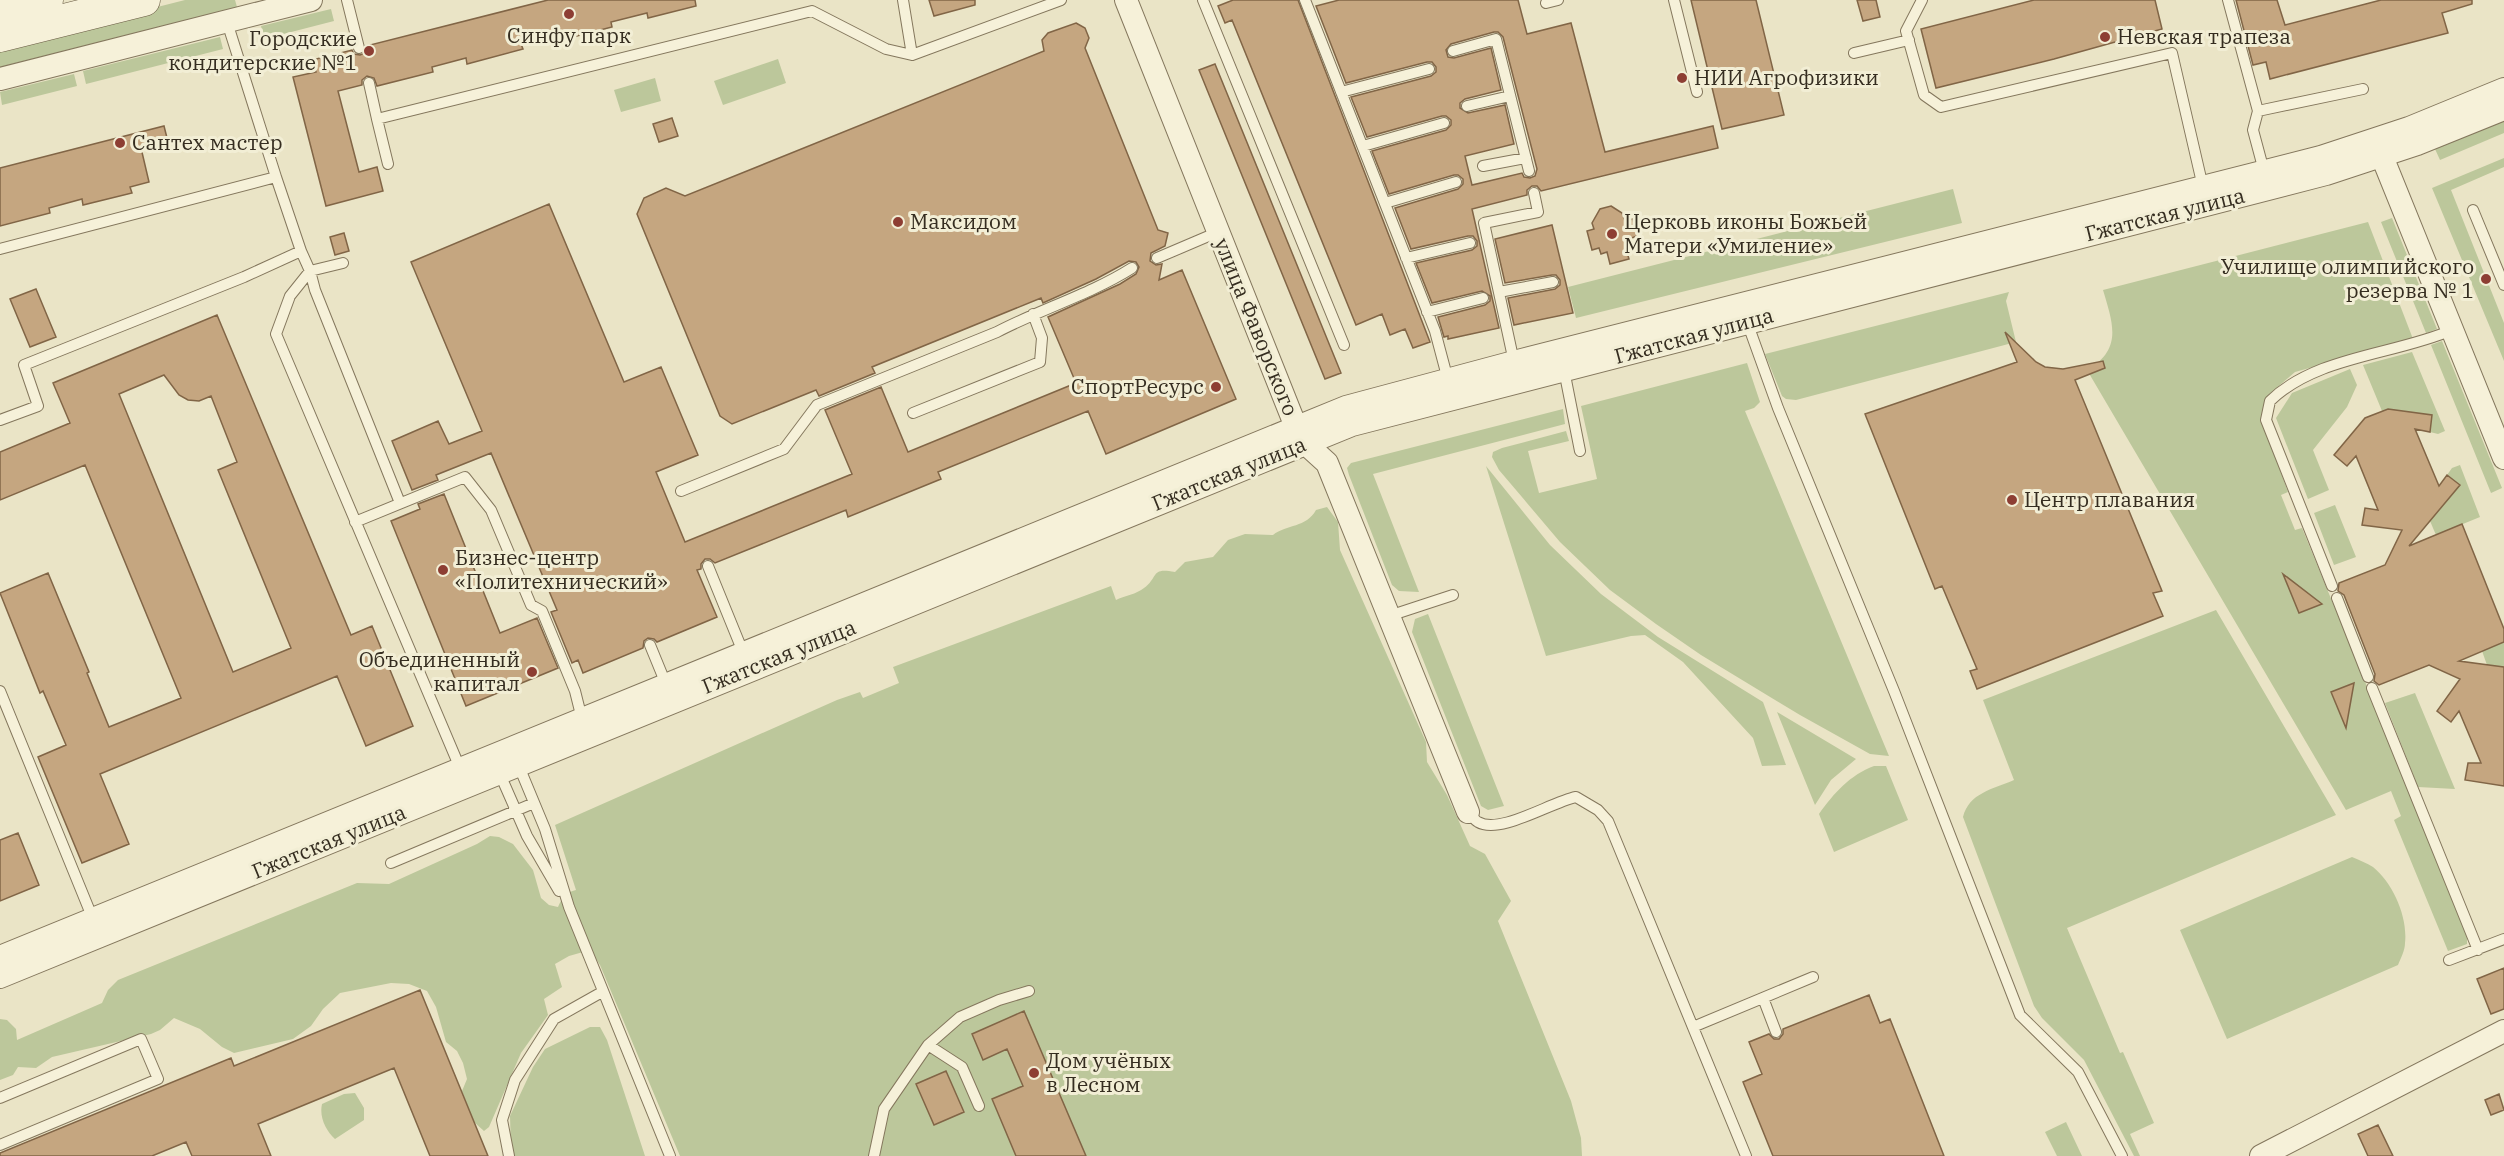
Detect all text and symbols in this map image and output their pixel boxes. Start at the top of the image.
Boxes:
marker: Синфу парк [562,7,576,21]
place label: Синфу парк [507,21,631,49]
place label: Невская трапеза [2117,22,2291,50]
place label: Городские кондитерские №1 [168,24,357,76]
marker: Невская трапеза [2098,30,2112,44]
marker: Городские кондитерские №1 [362,44,376,58]
place label: НИИ Агрофизики [1694,63,1879,91]
marker: НИИ Агрофизики [1675,71,1689,85]
place label: Сантех мастер [132,128,283,156]
marker: Сантех мастер [113,136,127,150]
street label: Гжатская улица [2082,181,2248,247]
place label: Максидом [910,207,1017,235]
place label: Церковь иконы Божьей Матери «Умиление» [1624,207,1867,259]
marker: Максидом [891,215,905,229]
marker: Церковь иконы Божьей Матери «Умиление» [1605,227,1619,241]
street label: улица Фаворского [1208,234,1305,420]
place label: Училище олимпийского резерва № 1 [2221,252,2474,304]
marker: Училище олимпийского резерва № 1 [2479,272,2493,286]
street label: Гжатская улица [1611,300,1776,370]
place label: СпортРесурс [1071,372,1204,400]
marker: СпортРесурс [1209,380,1223,394]
street label: Гжатская улица [1147,429,1310,517]
place label: Центр плавания [2024,485,2195,513]
marker: Центр плавания [2005,493,2019,507]
place label: Бизнес-центр «Политехнический» [455,543,668,595]
marker: Бизнес-центр «Политехнический» [436,563,450,577]
street label: Гжатская улица [697,612,860,700]
place label: Объединенный капитал [359,645,520,697]
marker: Объединенный капитал [525,665,539,679]
street label: Гжатская улица [247,797,410,885]
place label: Дом учёных в Лесном [1046,1046,1171,1098]
marker: Дом учёных в Лесном [1027,1066,1041,1080]

